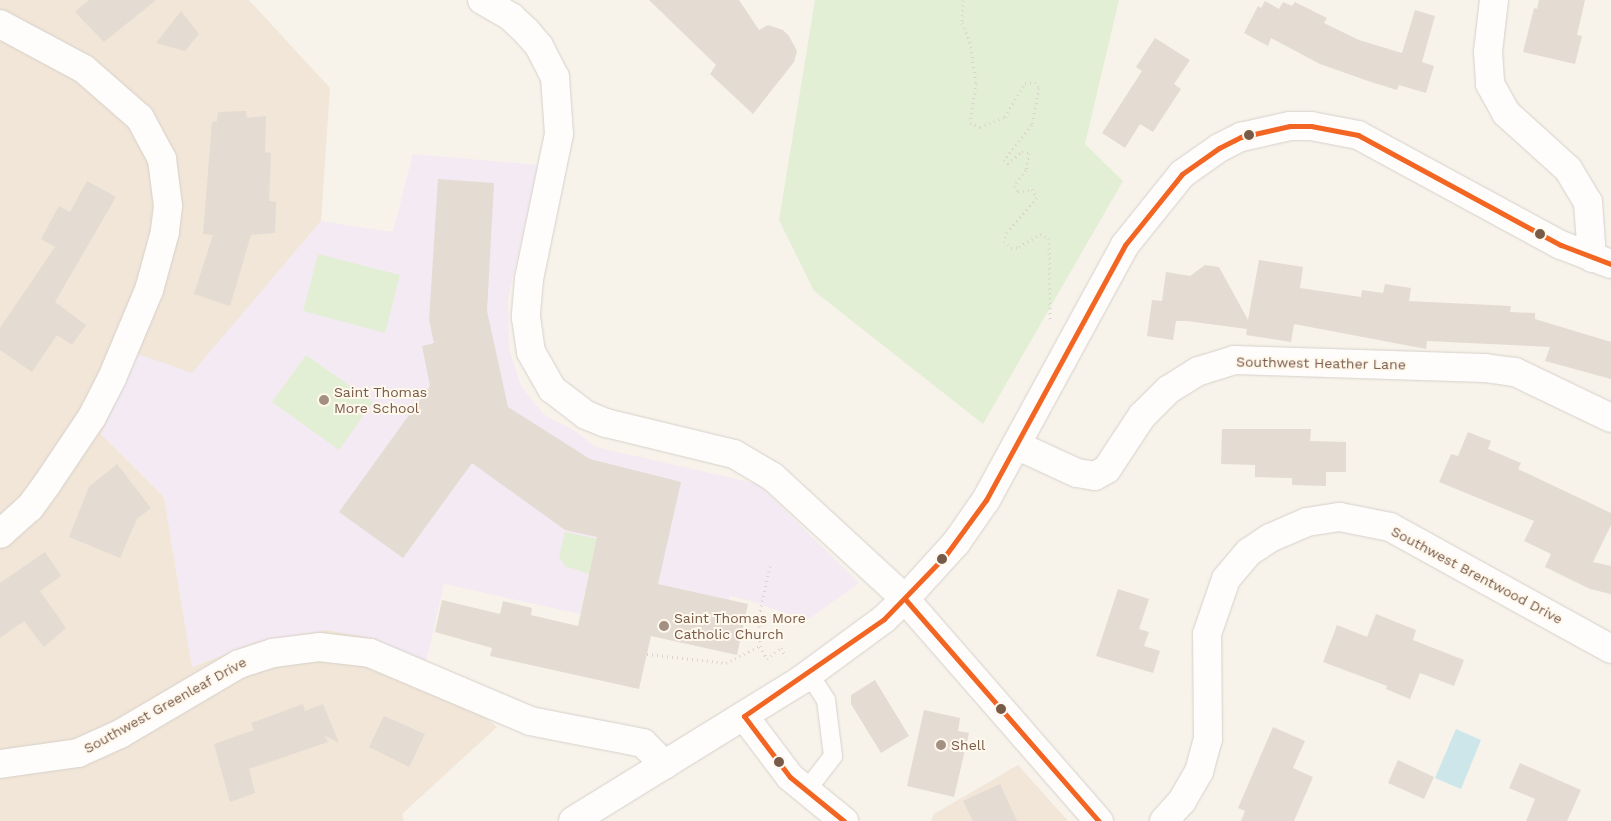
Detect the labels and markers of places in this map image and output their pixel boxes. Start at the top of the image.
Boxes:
unlabelled marker [1244,130,1254,140]
unlabelled marker [1535,229,1545,239]
place label: Saint Thomas More School [334,384,428,417]
marker: Saint Thomas More School [318,394,330,406]
unlabelled marker [937,554,947,564]
place label: Saint Thomas More Catholic Church [674,610,806,642]
marker: Saint Thomas More Catholic Church [658,620,670,632]
unlabelled marker [996,704,1006,714]
place label: Shell [951,737,985,753]
marker: Shell [935,739,947,751]
unlabelled marker [774,757,784,767]

